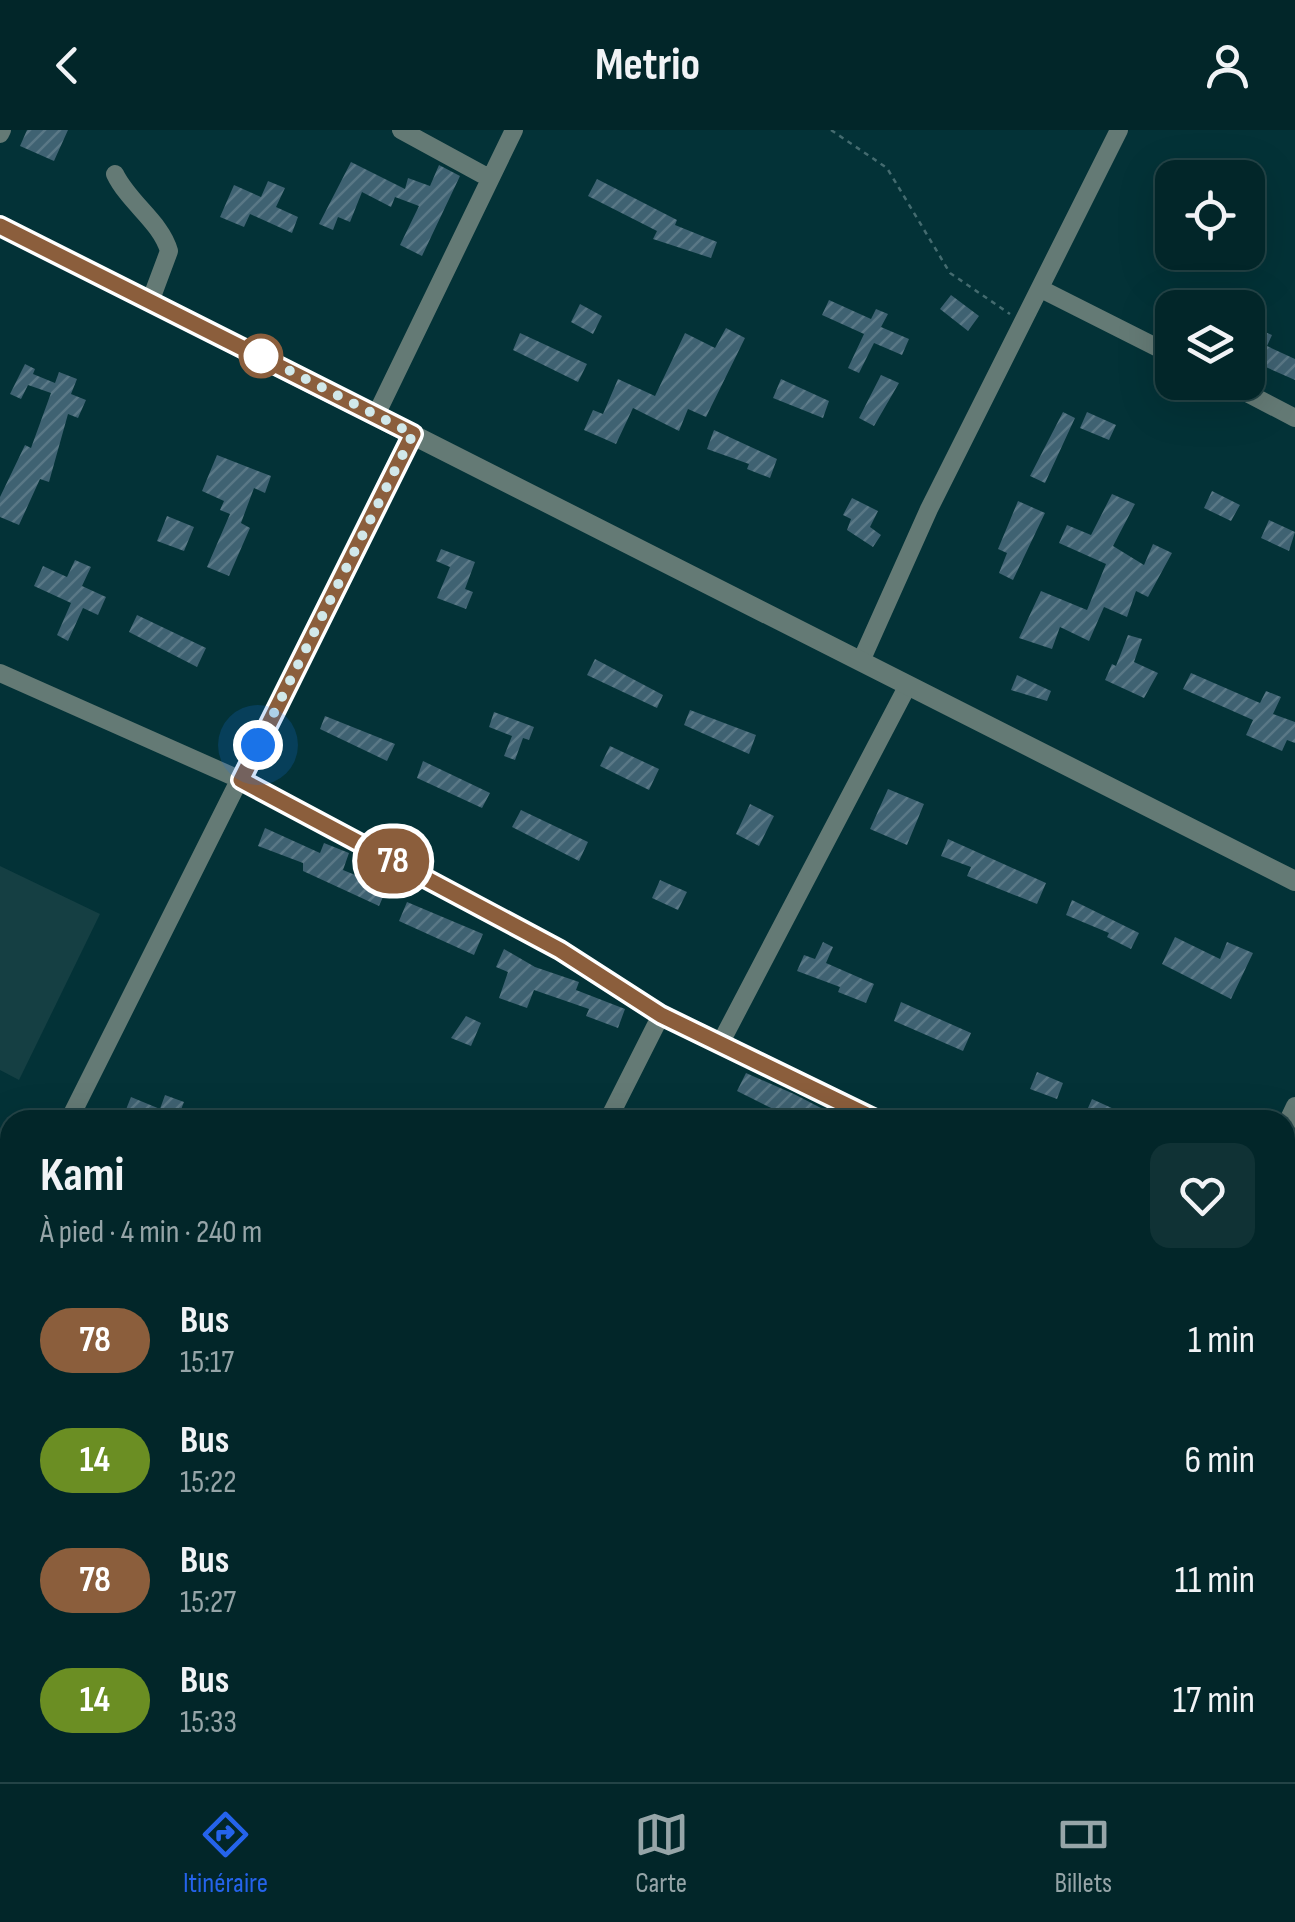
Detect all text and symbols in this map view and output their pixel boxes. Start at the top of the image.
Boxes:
icon: back [40,38,95,93]
text: Metrio [595,38,700,93]
icon: person [1200,38,1255,93]
map controls [1155,160,1265,400]
button: locate [1155,160,1265,270]
button: layers [1155,290,1265,400]
unlabelled marker [240,335,282,377]
your location [233,720,283,770]
line badge: 78 [348,828,438,894]
text: 78 [377,840,409,883]
button: heart [1150,1143,1255,1248]
text: Kami [40,1147,124,1204]
text: À pied · 4 min · 240 m [40,1213,262,1252]
text: Bus [180,1298,229,1343]
text: 1 min [1188,1318,1255,1363]
text: 78 [79,1319,111,1362]
text: 15:17 [180,1343,234,1382]
text: Bus [180,1418,229,1463]
text: 6 min [1185,1438,1255,1483]
text: 14 [80,1439,110,1482]
text: 15:22 [180,1463,236,1502]
text: Bus [180,1538,229,1583]
text: 11 min [1175,1558,1255,1603]
text: 78 [79,1559,111,1602]
text: 15:27 [180,1583,236,1622]
text: Bus [180,1658,229,1703]
text: 17 min [1173,1678,1255,1723]
text: 14 [80,1679,110,1722]
text: 15:33 [180,1703,237,1742]
tab: Itinéraire [183,1807,268,1900]
tab: Carte [634,1807,689,1900]
tab: Billets [1054,1807,1112,1900]

